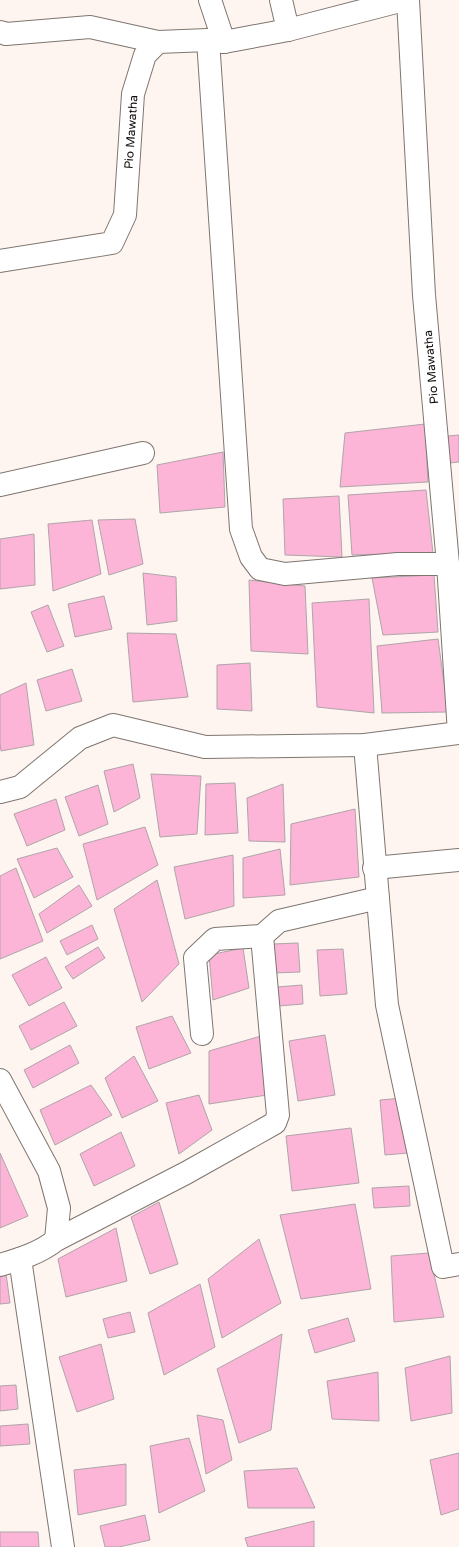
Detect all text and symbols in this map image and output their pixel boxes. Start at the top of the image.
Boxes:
street label: Pio Mawatha [121,94,141,170]
street label: Pio Mawatha [421,329,441,405]

